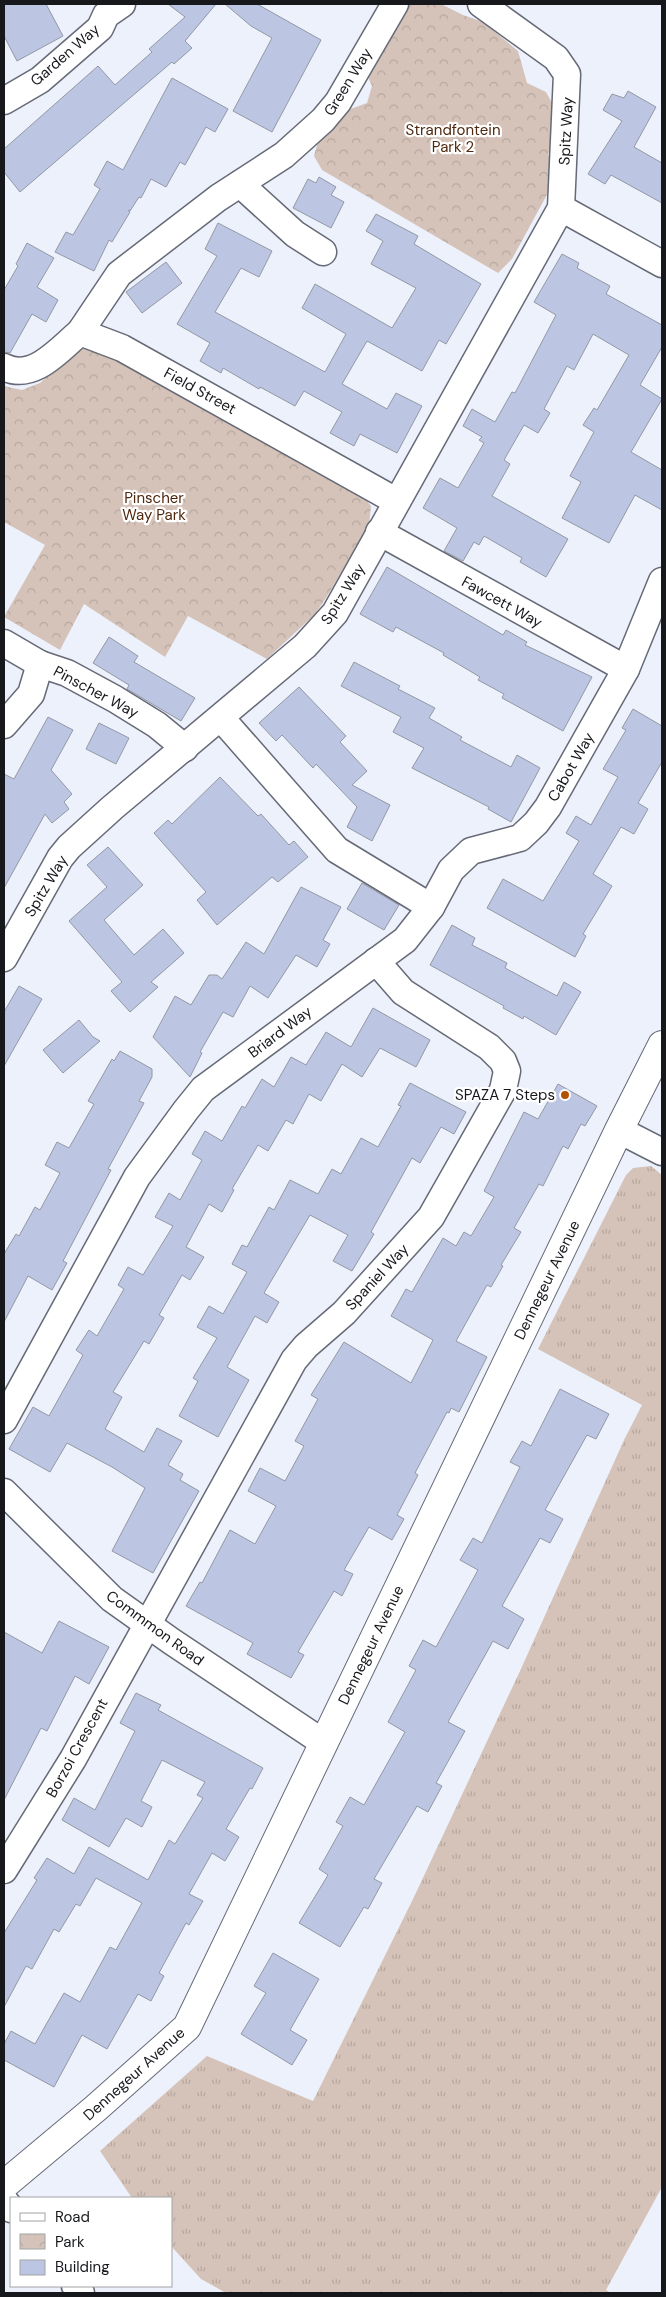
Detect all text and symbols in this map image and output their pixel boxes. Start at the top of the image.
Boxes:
street label: Garden Way [26,19,104,91]
street label: Green Way [319,44,377,120]
street label: Spitz Way [554,96,578,166]
park label: Strandfontein Park 2 [405,120,501,157]
street label: Field Street [160,363,240,419]
park label: Pinscher Way Park [122,488,186,525]
street label: Spitz Way [316,559,370,628]
street label: Fawcett Way [458,572,546,633]
street label: Pinscher Way [50,661,143,723]
street label: Cabot Way [543,728,599,805]
street label: Spitz Way [20,851,73,921]
street label: Briard Way [244,1001,317,1063]
place label: SPAZA 7 Steps [455,1085,555,1105]
marker: SPAZA 7 Steps [559,1089,571,1101]
street label: Dennegeur Avenue [509,1217,585,1343]
street label: Spaniel Way [341,1239,414,1315]
street label: Dennegeur Avenue [333,1582,409,1708]
street label: Commmon Road [102,1586,208,1670]
street label: Borzoi Crescent [41,1695,113,1801]
street label: Dennegeur Avenue [79,2023,189,2125]
legend [10,2197,172,2287]
text: Road [55,2207,90,2227]
text: Park [55,2232,85,2252]
text: Building [55,2257,110,2277]

